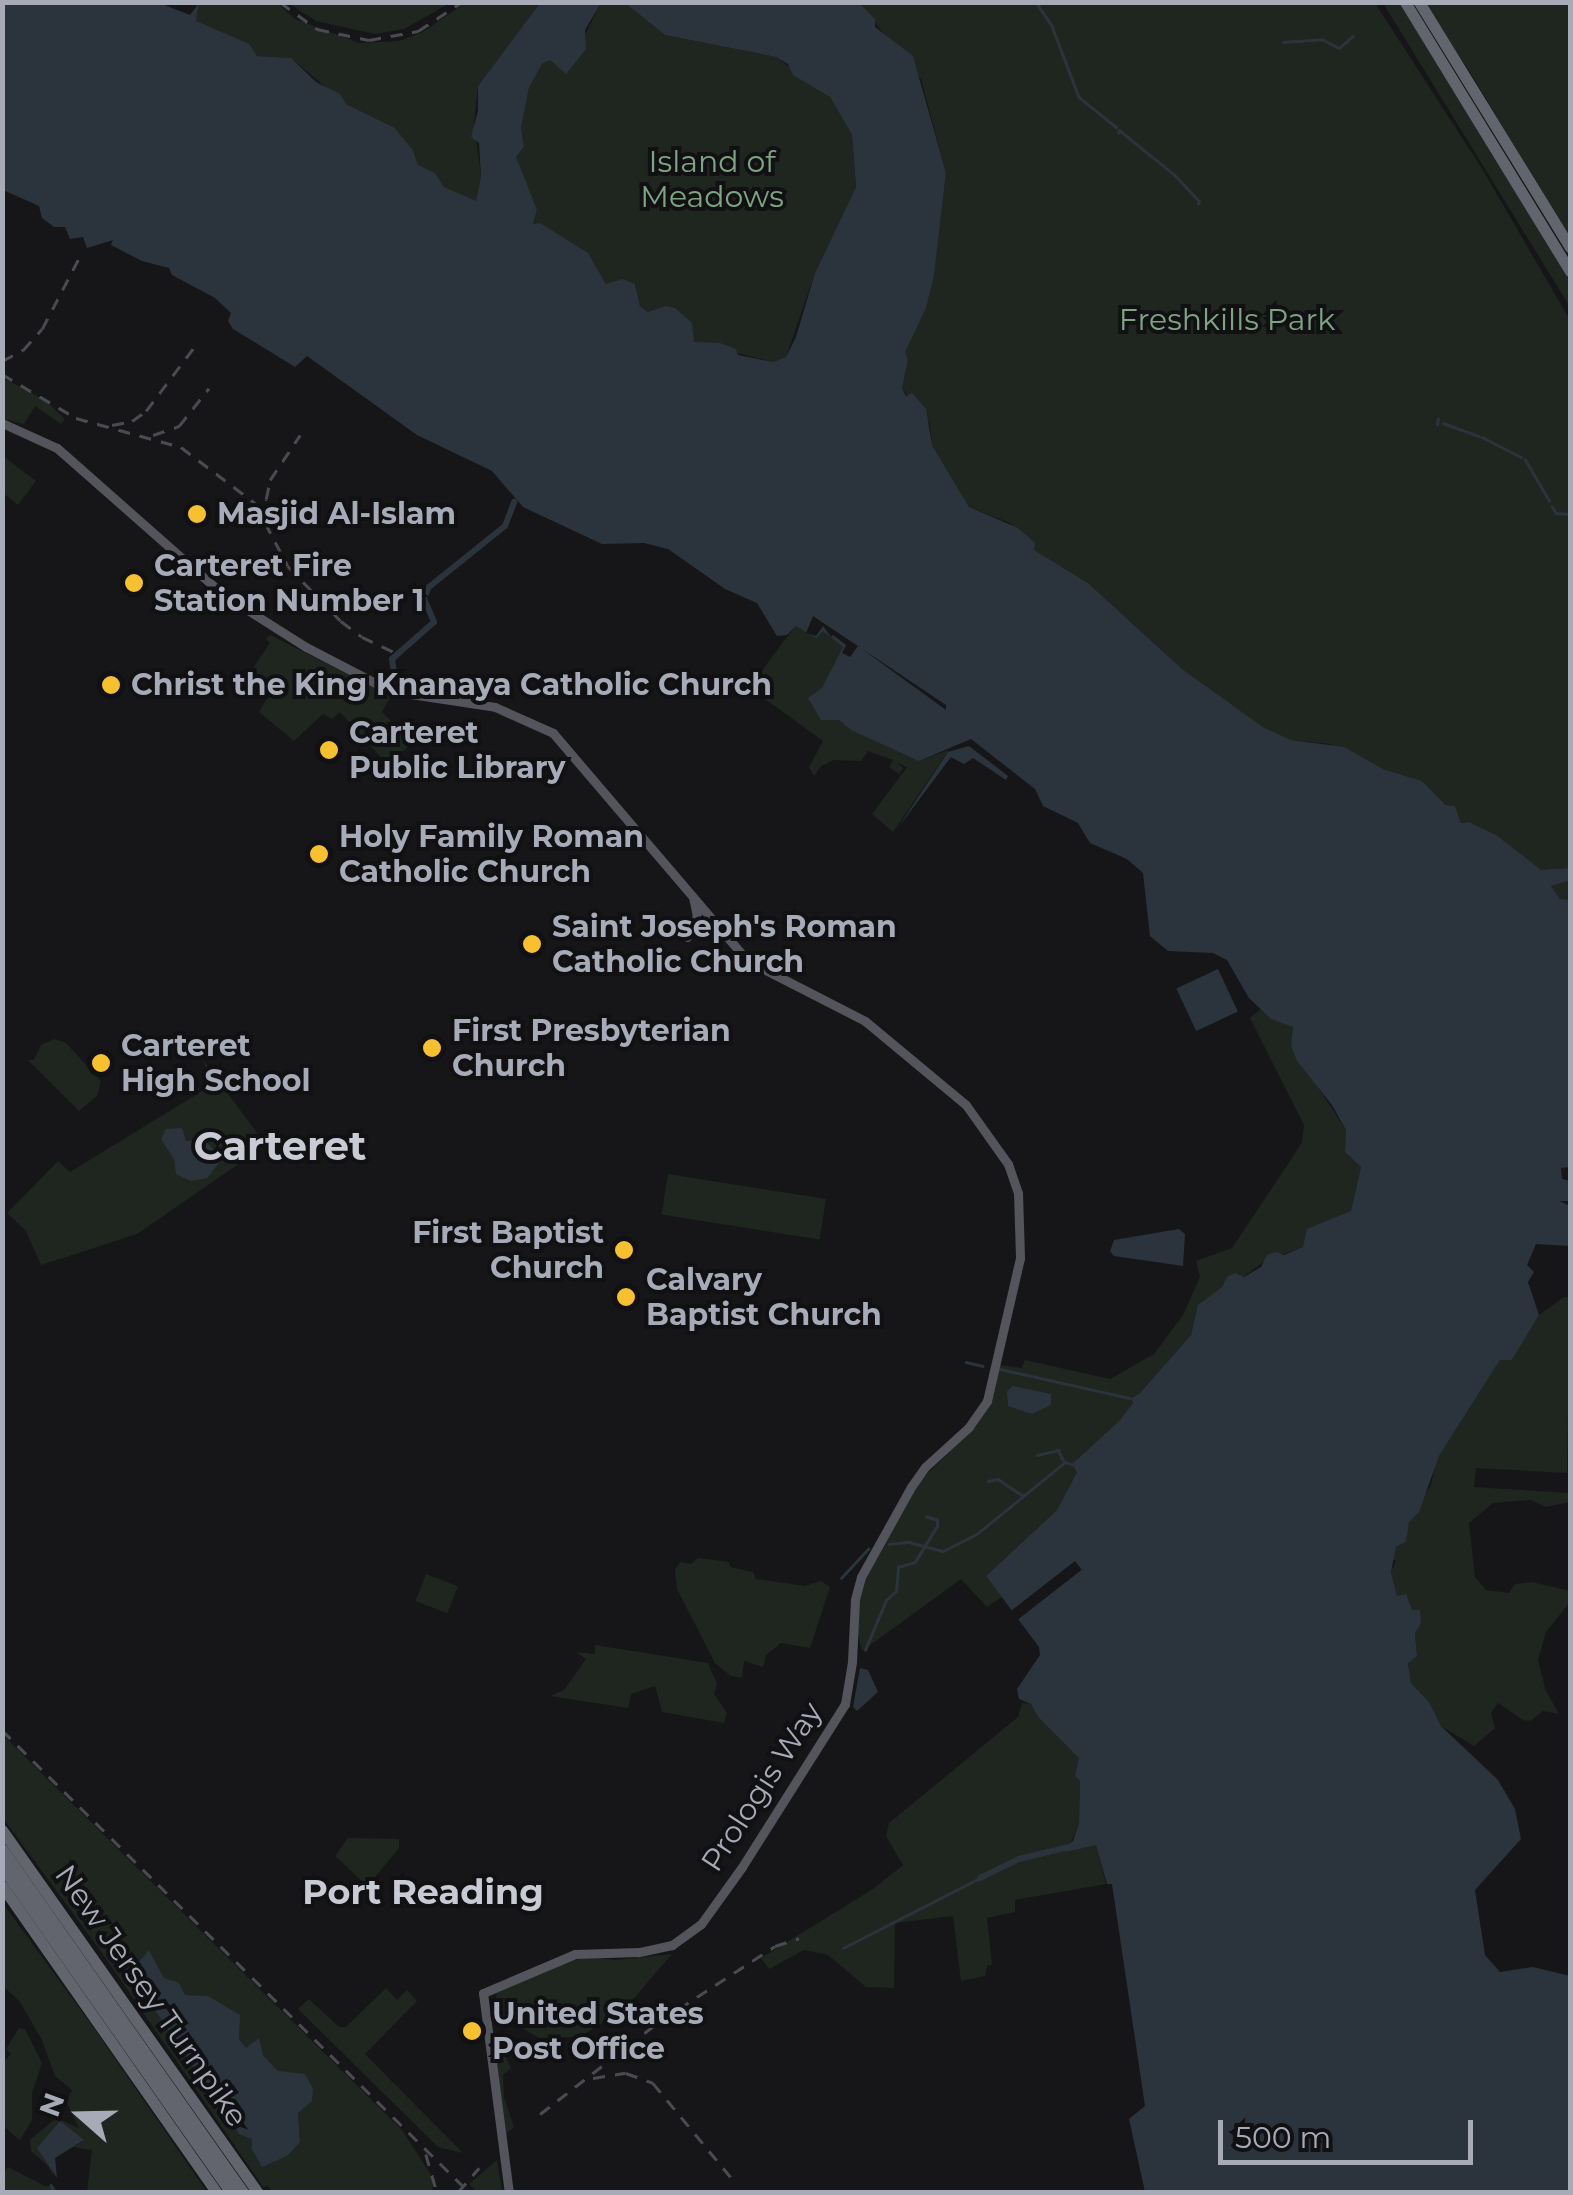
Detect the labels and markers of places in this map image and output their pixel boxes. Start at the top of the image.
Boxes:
place label: Masjid Al-Islam [217,496,456,532]
marker: Masjid Al-Islam [186,503,208,525]
place label: Carteret Fire Station Number 1 [154,548,424,618]
marker: Carteret Fire Station Number 1 [123,572,145,594]
place label: Christ the King Knanaya Catholic Church [131,667,772,703]
marker: Christ the King Knanaya Catholic Church [100,674,122,696]
place label: Carteret Public Library [349,715,566,786]
marker: Carteret Public Library [318,739,340,761]
place label: Holy Family Roman Catholic Church [339,819,644,890]
marker: Holy Family Roman Catholic Church [308,843,330,865]
place label: Saint Joseph's Roman Catholic Church [552,909,897,980]
marker: Saint Joseph's Roman Catholic Church [521,933,543,955]
place label: First Presbyterian Church [452,1013,731,1084]
place label: Carteret High School [121,1028,310,1098]
marker: First Presbyterian Church [421,1037,443,1059]
marker: Carteret High School [90,1052,112,1074]
place label: First Baptist Church [412,1215,604,1286]
marker: First Baptist Church [613,1239,635,1261]
place label: Calvary Baptist Church [646,1262,882,1332]
marker: Calvary Baptist Church [615,1286,637,1308]
place label: United States Post Office [492,1996,704,2066]
marker: United States Post Office [461,2020,483,2042]

